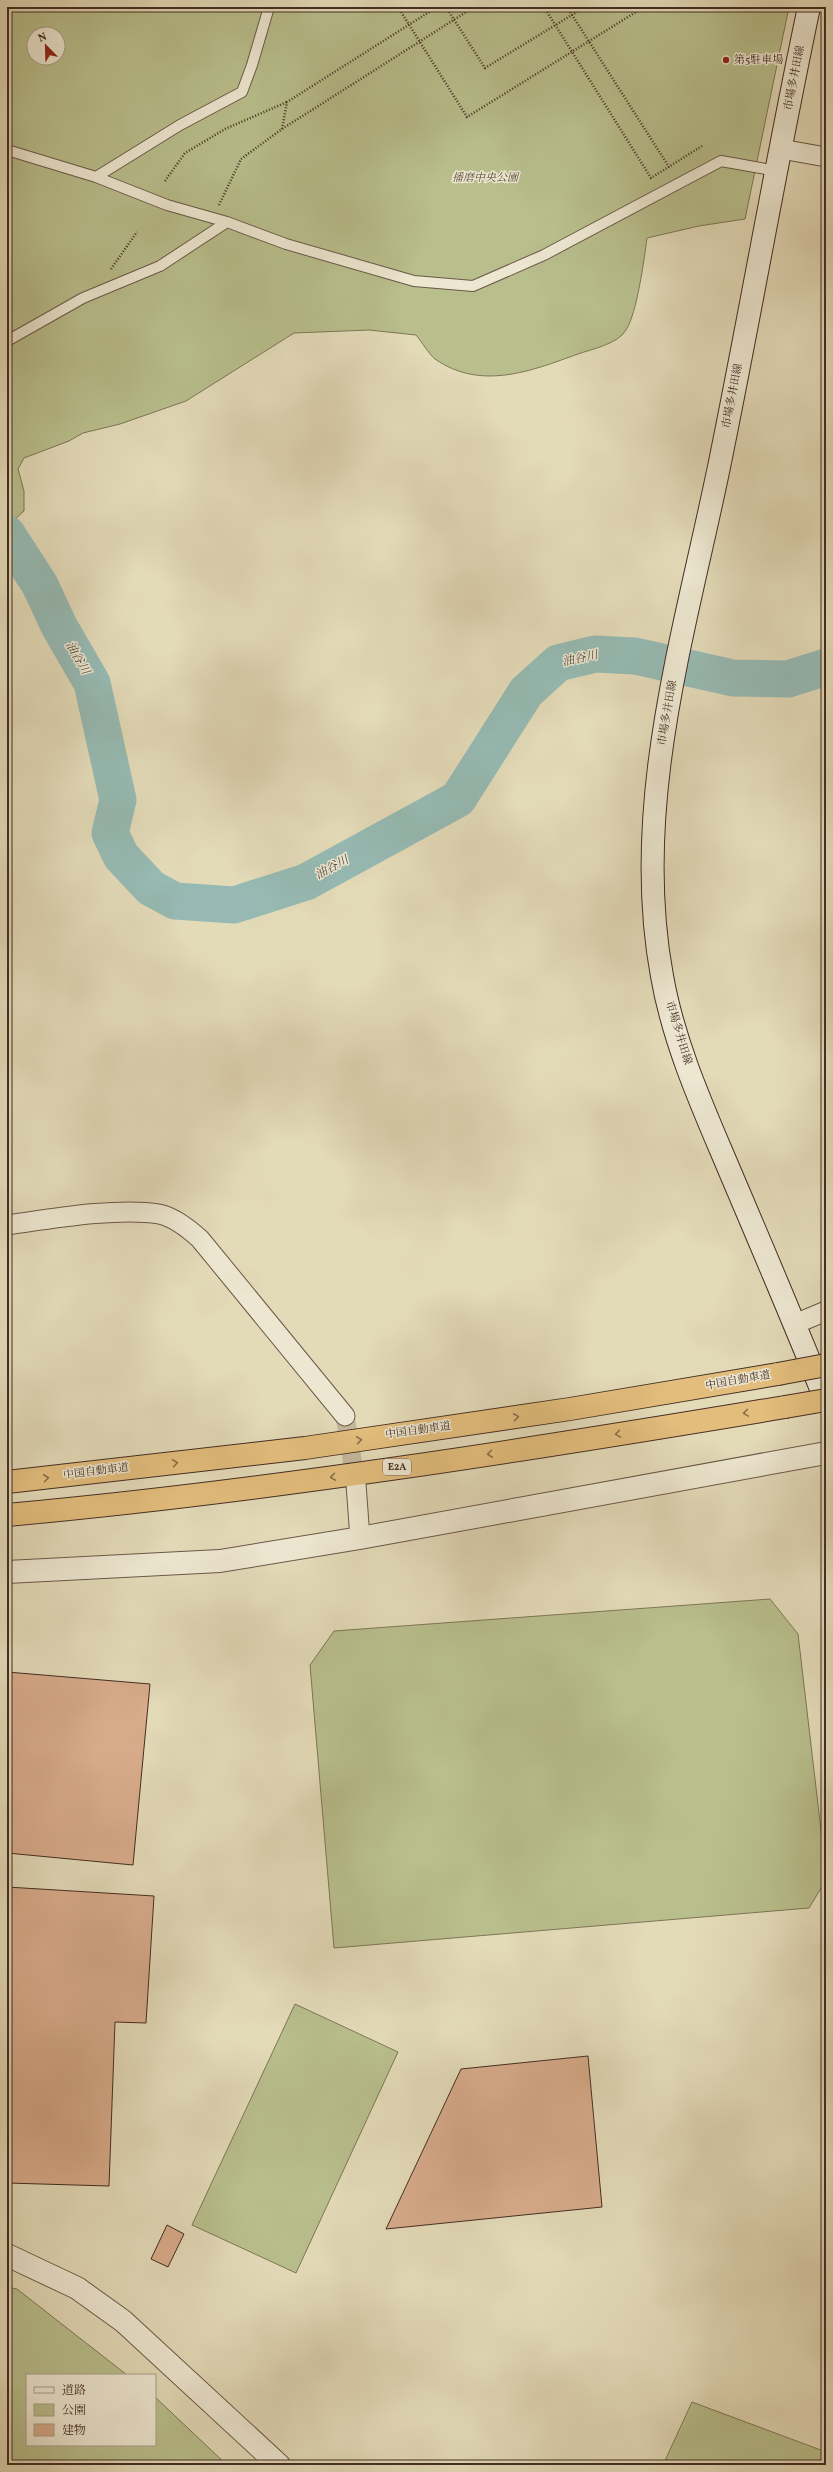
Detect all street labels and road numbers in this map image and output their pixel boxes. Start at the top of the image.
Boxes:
street label: 市場多井田線 [781,44,809,112]
street label: 市場多井田線 [719,362,747,430]
street label: 市場多井田線 [655,679,681,747]
street label: 市場多井田線 [661,999,695,1067]
street label: 中国自動車道 [704,1368,772,1394]
street label: 中国自動車道 [384,1419,452,1443]
road number: E2A [383,1459,411,1475]
street label: 中国自動車道 [62,1461,130,1483]

